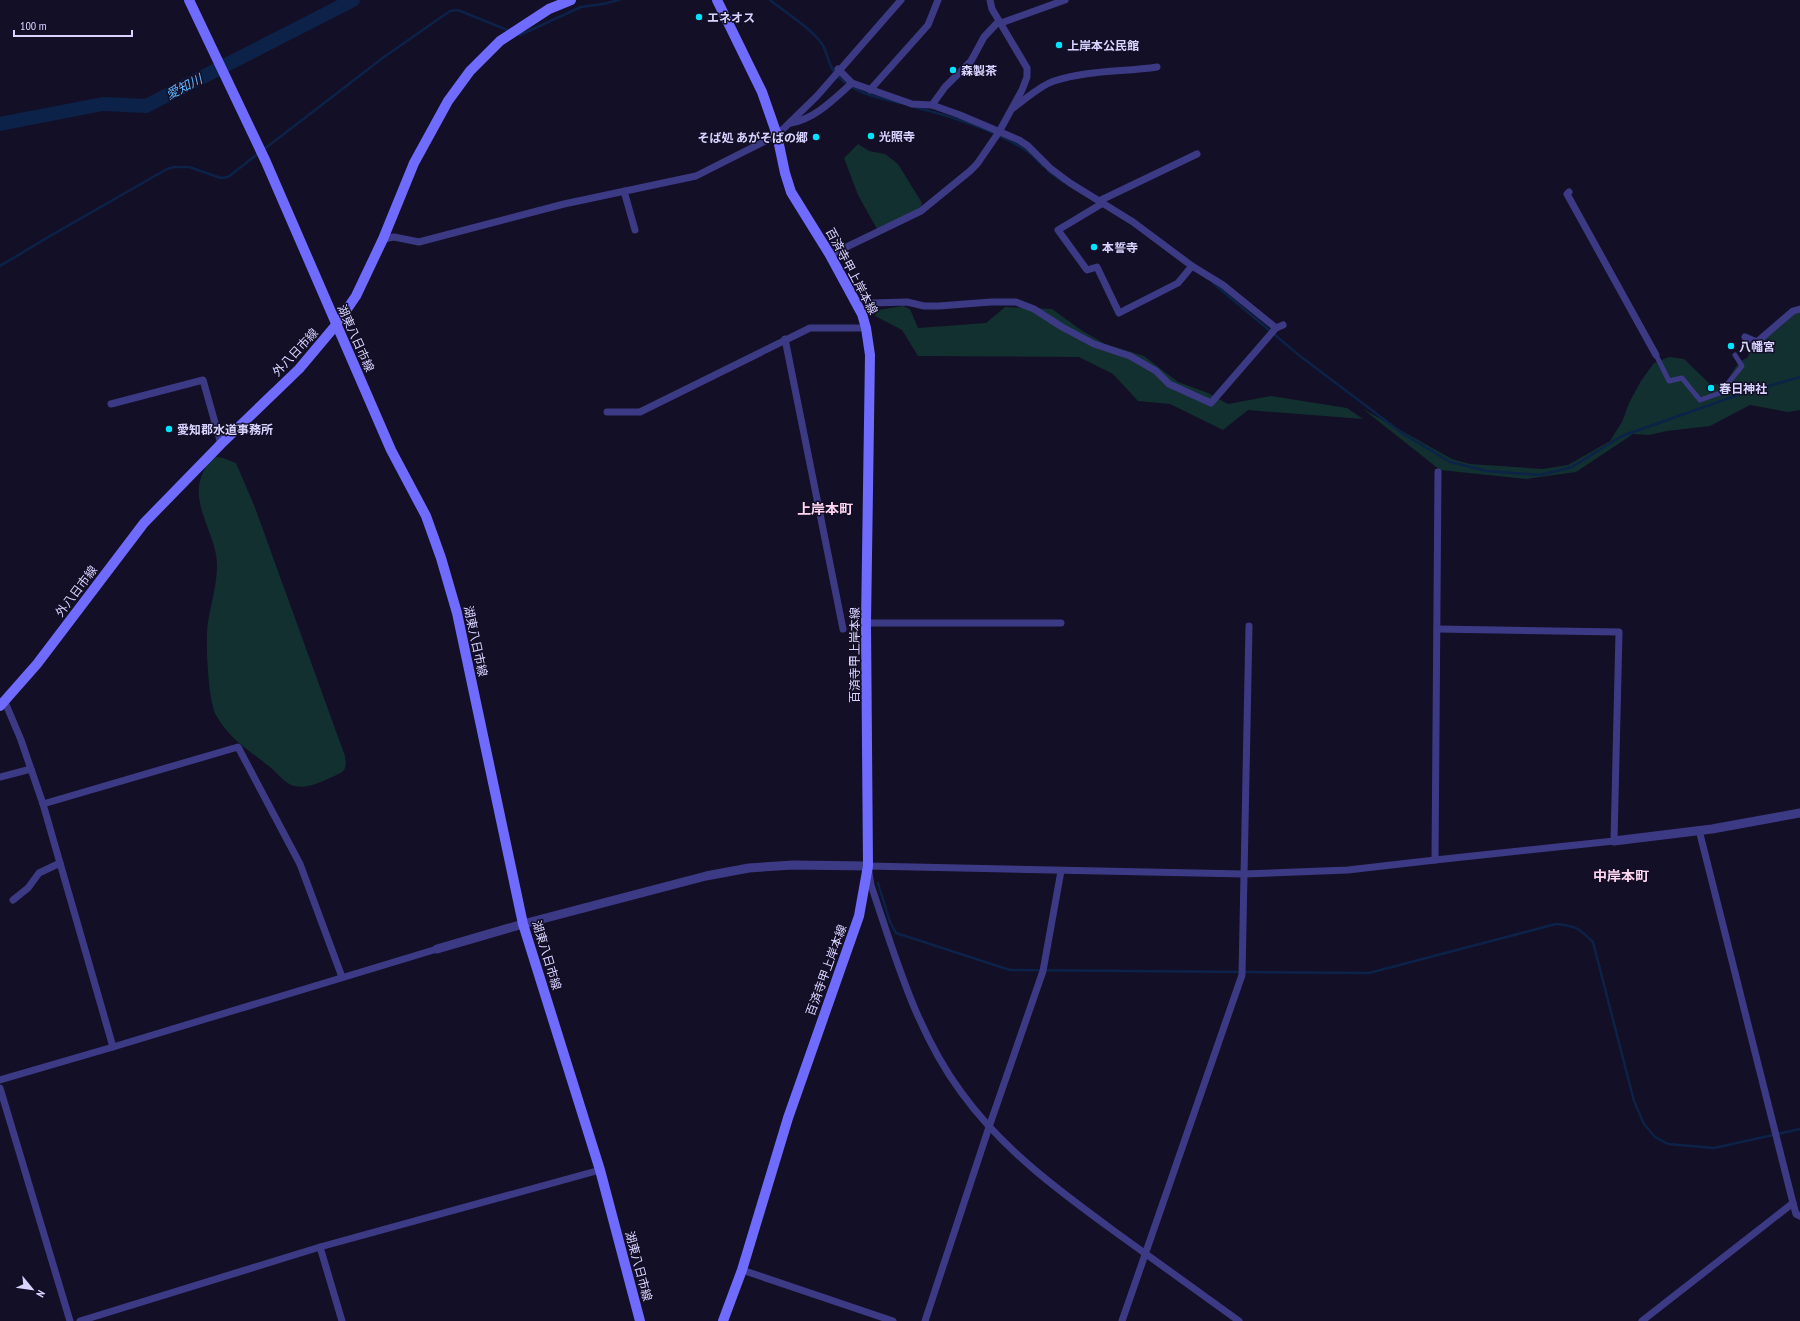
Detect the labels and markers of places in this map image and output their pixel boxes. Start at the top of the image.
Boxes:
place label: エネオス [707,10,755,25]
marker: エネオス [694,12,704,22]
place label: 上岸本公民館 [1067,38,1139,53]
marker: 上岸本公民館 [1054,40,1064,50]
place label: 森製茶 [961,63,997,78]
marker: 森製茶 [948,65,958,75]
place label: 光照寺 [879,129,915,144]
place label: そば処 あがそばの郷 [698,130,808,145]
marker: 光照寺 [866,131,876,141]
marker: そば処 あがそばの郷 [811,132,821,142]
place label: 本誓寺 [1102,240,1138,255]
marker: 本誓寺 [1089,242,1099,252]
place label: 八幡宮 [1739,339,1775,354]
marker: 八幡宮 [1726,341,1736,351]
place label: 春日神社 [1719,381,1767,396]
marker: 春日神社 [1706,383,1716,393]
place label: 愛知郡水道事務所 [177,422,273,437]
marker: 愛知郡水道事務所 [164,424,174,434]

